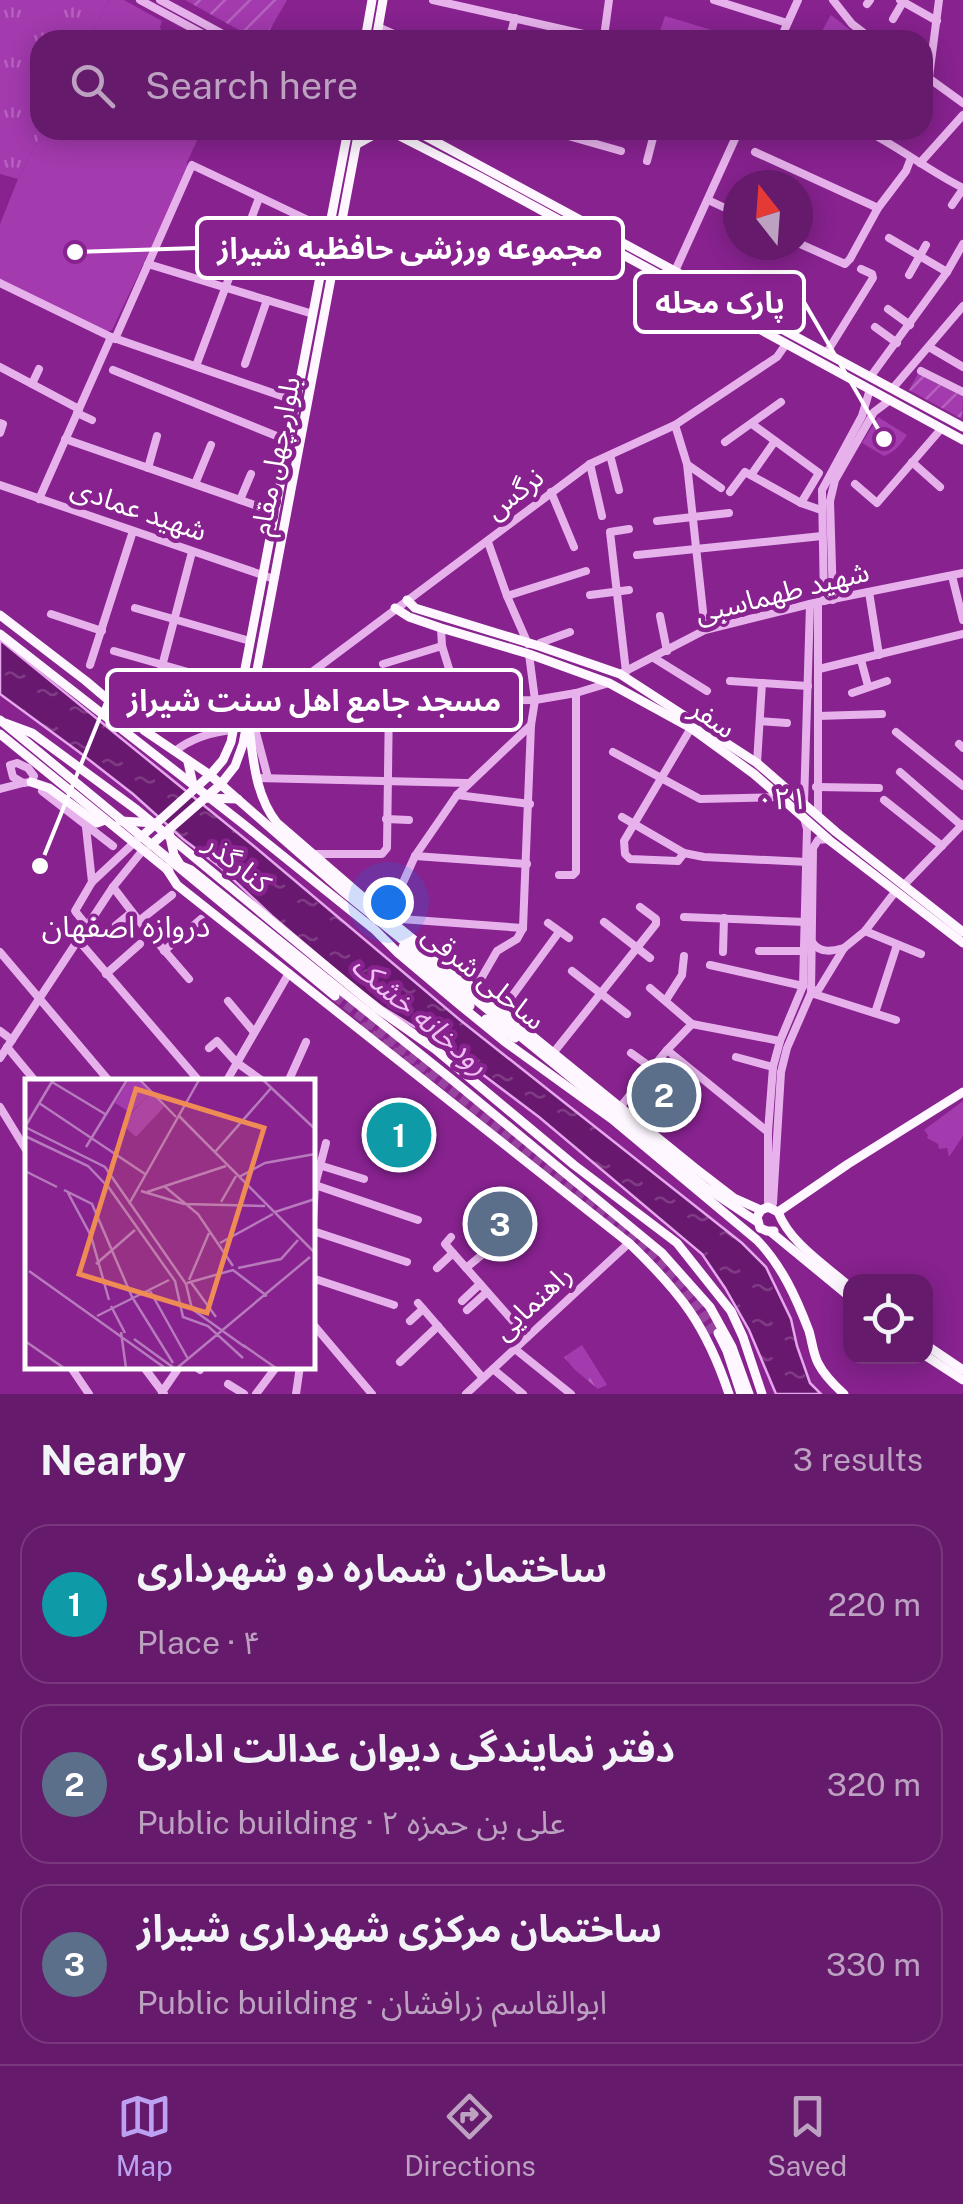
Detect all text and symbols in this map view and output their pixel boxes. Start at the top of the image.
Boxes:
search box [30,30,933,140]
icon: search [65,58,120,113]
text: Search here [145,63,358,108]
north arrow [723,170,813,260]
callout: مجموعه ورزشی حافظیه شیراز [197,218,623,278]
text: مجموعه ورزشی حافظیه شیراز [215,230,603,266]
callout: پارک محله [635,272,804,332]
text: پارک محله [655,284,785,323]
street label: بلوار چهل مقام [243,374,311,539]
street label: نرگس [478,460,550,526]
street label: شهید عمادی [67,470,211,547]
street label: شهید طهماسبی [692,554,872,630]
callout: مسجد جامع اهل سنت شیراز [107,670,521,730]
text: مسجد جامع اهل سنت شیراز [125,682,501,723]
street label: سفر [683,690,742,745]
district label: ۰۲۱ [756,780,808,816]
street label: کنارگذر [197,826,278,900]
your location [363,877,414,928]
district label: دروازه اصفهان [42,908,210,944]
street label: ساحلی شرقی [416,917,552,1037]
water label: رودخانه خشک [345,947,496,1082]
pin: 2 [632,1058,696,1132]
inset map [25,1079,315,1369]
pin: 1 [366,1098,432,1172]
pin: 3 [468,1186,532,1262]
street label: راهنمایی [486,1257,578,1347]
map controls [843,1274,933,1364]
button: locate [843,1274,933,1364]
text: Nearby [40,1435,186,1484]
text: 3 results [793,1441,923,1478]
text: ساختمان شماره دو شهرداری [137,1546,607,1591]
text: 1 [68,1586,81,1623]
text: 220 m [828,1586,921,1623]
text: Place · ۴ [137,1624,261,1661]
text: دفتر نمایندگی دیوان عدالت اداری [137,1726,675,1771]
text: 2 [64,1766,85,1803]
text: 320 m [827,1766,921,1803]
text: Public building · ۲ علی بن حمزه [137,1804,565,1841]
text: ساختمان مرکزی شهرداری شیراز [137,1906,662,1951]
text: 3 [64,1946,85,1983]
text: 330 m [826,1946,921,1983]
text: Public building · ابوالقاسم زرافشان [137,1984,607,2021]
tab: Map [116,2089,173,2182]
tab: Directions [404,2089,536,2182]
tab: Saved [767,2089,847,2182]

